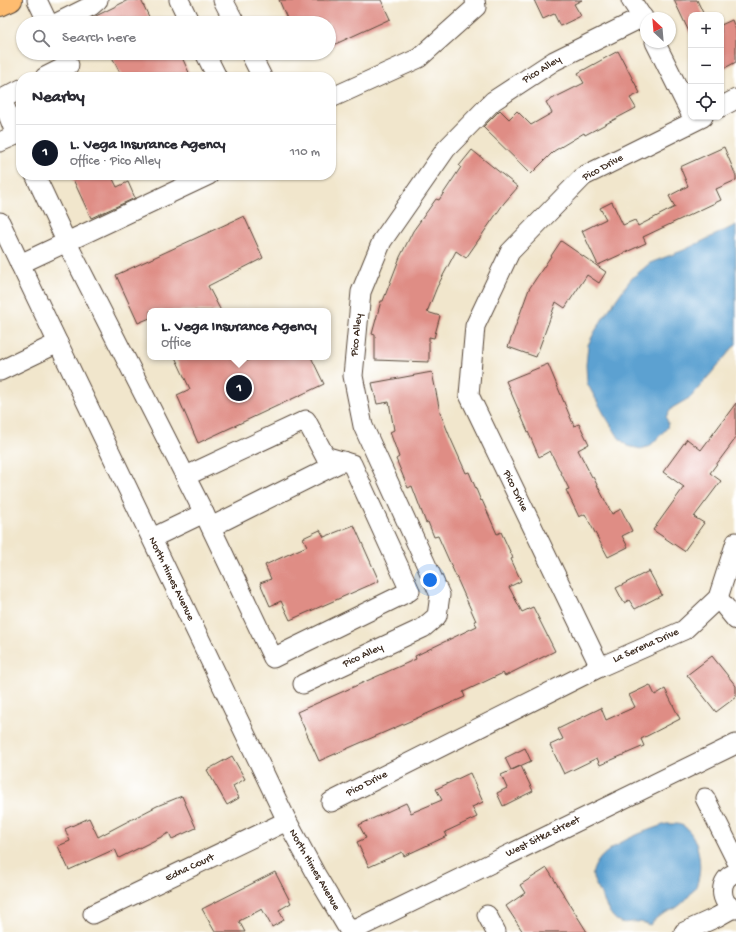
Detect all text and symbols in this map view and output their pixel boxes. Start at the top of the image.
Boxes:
north arrow [640,12,676,48]
map controls [688,12,724,120]
button: + [688,12,724,48]
search box [16,16,336,60]
icon: search [30,27,52,49]
text: Search here [62,29,136,47]
button: − [688,48,724,84]
street label: Pico Alley [520,53,564,87]
button: locate [688,84,724,120]
text: Nearby [32,88,85,108]
text: L. Vega Insurance Agency [70,136,225,154]
text: 1 [42,145,48,160]
text: 110 m [290,145,320,160]
street label: Pico Drive [580,152,626,185]
text: Office · Pico Alley [70,154,161,169]
popup [147,308,331,360]
street label: Pico Alley [349,312,365,358]
text: L. Vega Insurance Agency [161,318,317,336]
text: Office [161,336,191,351]
pin: 1 [226,373,252,403]
street label: Pico Drive [499,467,530,514]
street label: North Himes Avenue [146,535,197,623]
your location [420,570,440,590]
street label: La Serena Drive [611,626,681,666]
street label: Pico Alley [340,641,386,671]
street label: Pico Drive [344,768,390,800]
street label: West Sitka Street [504,813,583,860]
street label: North Himes Avenue [286,827,342,913]
street label: Edna Court [164,851,218,885]

